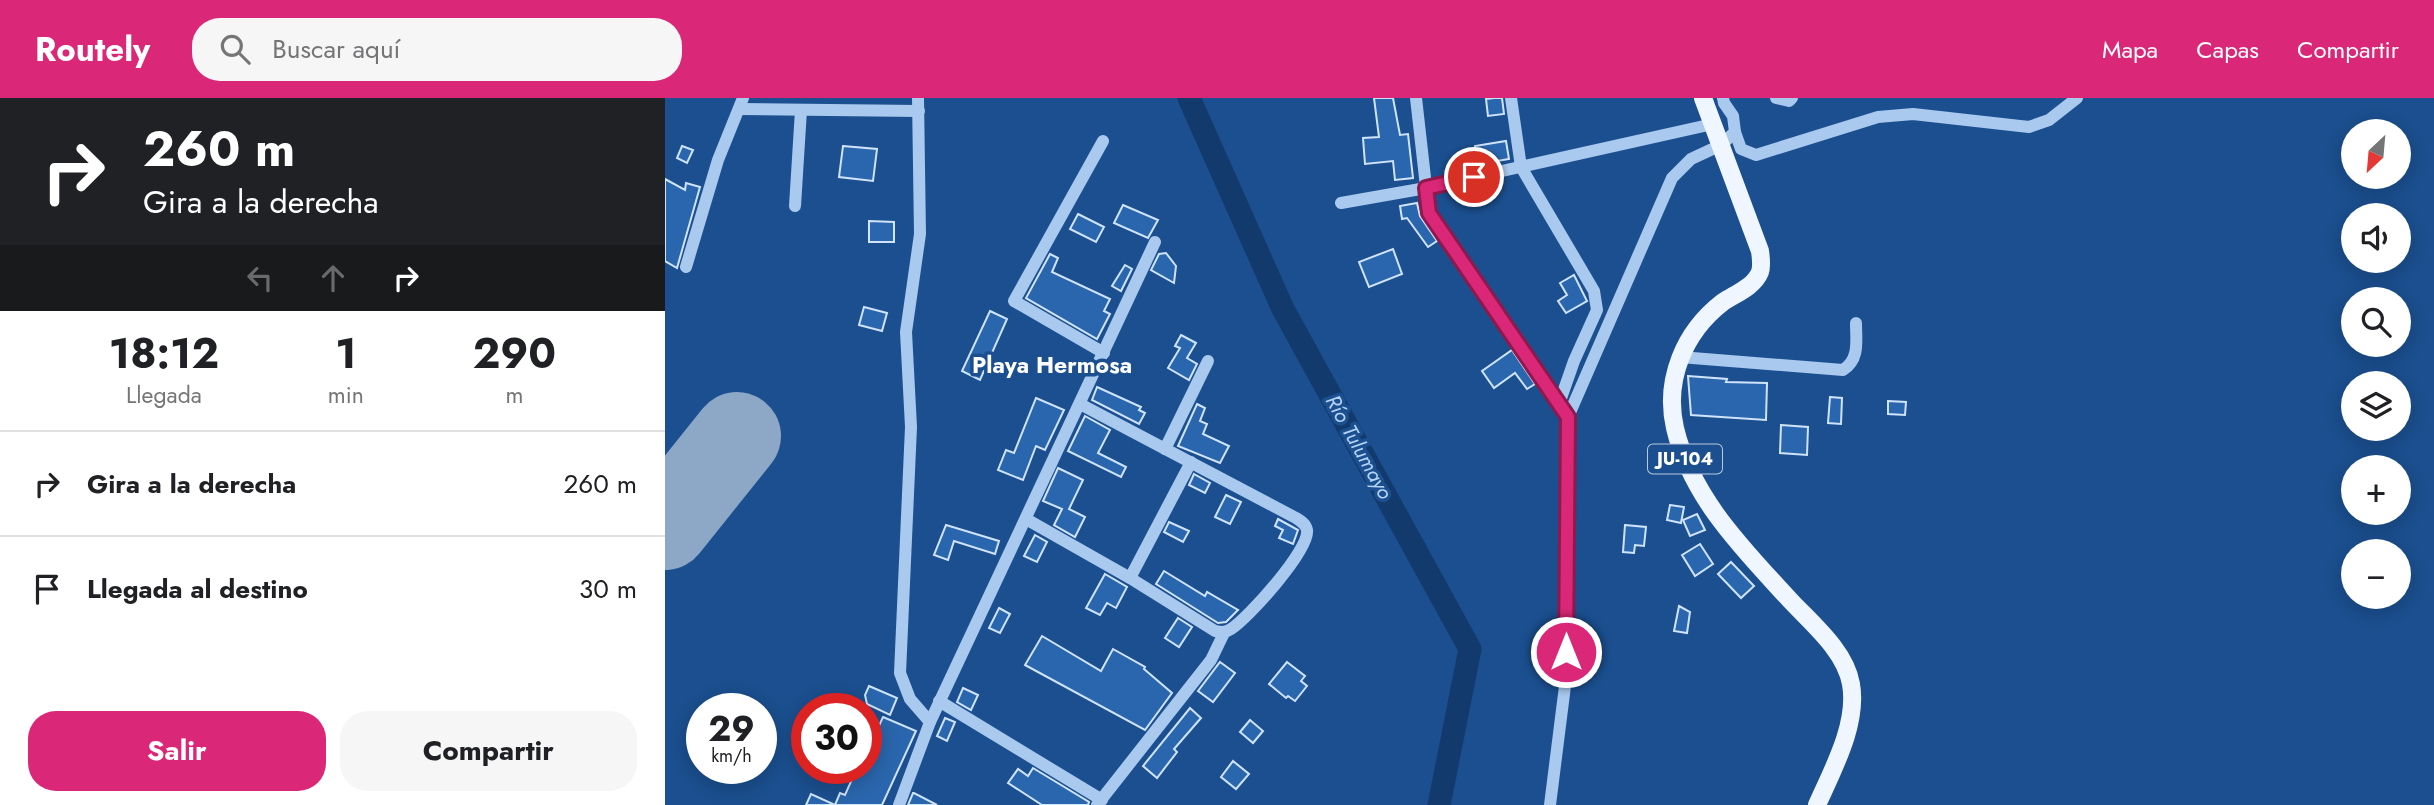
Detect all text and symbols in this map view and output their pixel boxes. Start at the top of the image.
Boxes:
search box [192,18,682,81]
text: Routely [35,26,150,73]
icon: search [216,30,254,68]
text: Buscar aquí [272,30,400,68]
text: Mapa [2102,32,2158,67]
text: Capas [2196,32,2259,67]
text: Compartir [2297,32,2399,67]
text: 260 m [143,114,295,184]
north arrow [2341,119,2411,189]
map controls [2341,119,2411,609]
icon: right [28,126,119,217]
pin [1444,147,1504,207]
icon: arrive [1455,158,1493,196]
text: Gira a la derecha [143,179,379,225]
button: sound [2341,203,2411,273]
icon: left [241,259,279,297]
icon: ahead [314,259,352,297]
icon: right [387,259,425,297]
button: search [2341,287,2411,357]
text: 18:12 [109,323,219,384]
text: 1 [335,323,357,384]
text: 290 [473,323,556,384]
district label: Playa Hermosa [972,348,1132,382]
button: layers [2341,371,2411,441]
text: Llegada [126,378,202,412]
text: min [328,378,364,412]
text: m [505,378,523,412]
water label: Río Tulumayo [1318,389,1400,505]
road number: JU-104 [1648,444,1722,474]
button: + [2341,455,2411,525]
icon: right [28,465,66,503]
text: Gira a la derecha [87,465,296,503]
text: 260 m [564,465,637,503]
button: − [2341,539,2411,609]
icon: arrive [28,570,66,608]
text: Llegada al destino [87,570,308,608]
text: 30 m [579,570,637,608]
position arrow [1529,615,1603,689]
speed limit sign: 30 [791,693,882,784]
text: 29 [708,704,755,754]
button: Salir [28,711,326,791]
button: Compartir [340,711,637,791]
text: km/h [711,743,752,769]

